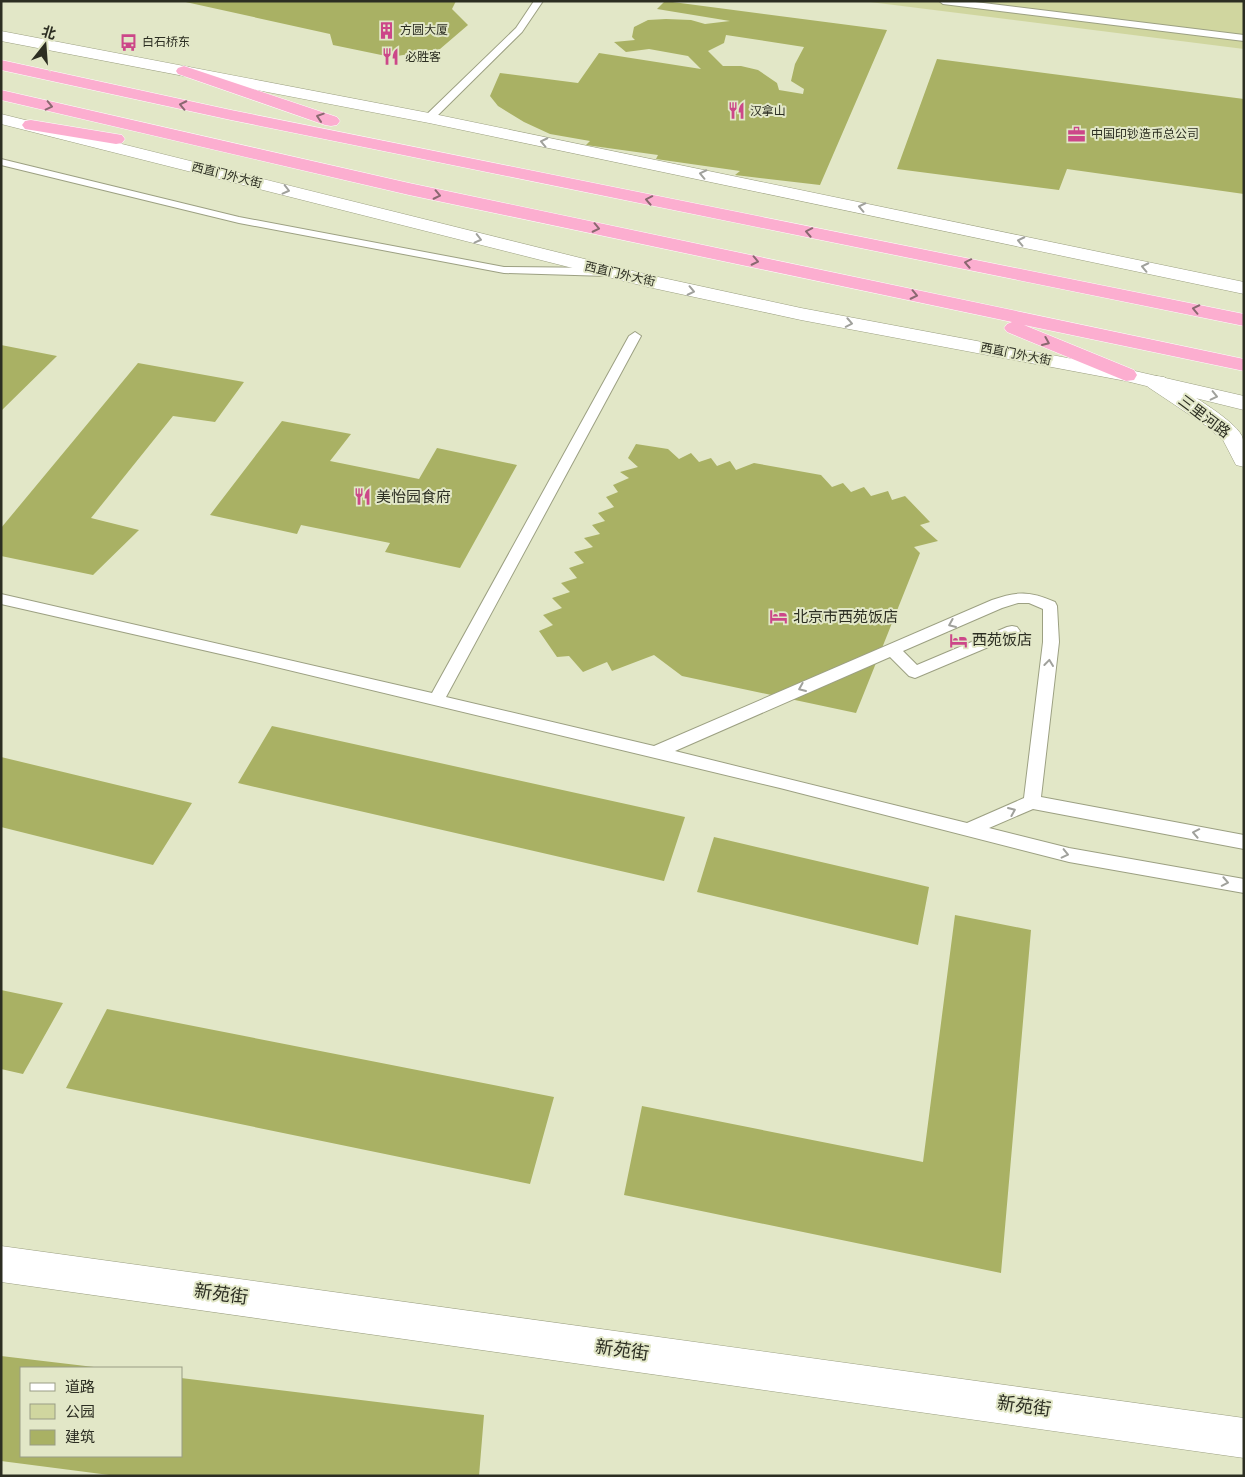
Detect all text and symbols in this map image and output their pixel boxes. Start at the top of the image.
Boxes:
north arrow [20,20,70,70]
building icon: 方圆大厦 [376,20,396,40]
place label: 方圆大厦 [400,23,448,36]
text: 北 [40,24,58,42]
bus stop icon: 白石桥东 [118,32,138,52]
place label: 白石桥东 [142,35,190,48]
restaurant icon: 必胜客 [381,47,401,67]
place label: 必胜客 [405,50,441,63]
one-way arrow [44,100,53,111]
one-way arrow [179,100,188,111]
restaurant icon: 汉拿山 [726,101,746,121]
place label: 汉拿山 [750,104,786,117]
one-way arrow [316,112,324,122]
office icon: 中国印钞造币总公司 [1067,124,1087,144]
place label: 中国印钞造币总公司 [1091,127,1199,140]
one-way arrow [540,137,548,147]
street label: 西直门外大街 [191,159,264,190]
one-way arrow [699,170,708,180]
one-way arrow [282,184,291,195]
one-way arrow [433,189,442,199]
one-way arrow [645,195,654,205]
one-way arrow [858,203,867,213]
one-way arrow [592,222,601,233]
one-way arrow [804,227,813,237]
one-way arrow [473,233,481,243]
one-way arrow [1017,236,1026,247]
one-way arrow [751,256,760,266]
street label: 西直门外大街 [584,259,657,288]
one-way arrow [964,259,973,269]
one-way arrow [1140,262,1149,273]
one-way arrow [687,285,696,295]
one-way arrow [910,289,919,300]
one-way arrow [1192,304,1201,315]
one-way arrow [844,317,853,328]
one-way arrow [1041,335,1050,346]
street label: 西直门外大街 [980,340,1053,367]
one-way arrow [1209,390,1218,401]
street label: 三里河路 [1176,392,1233,441]
restaurant icon: 美怡园食府 [352,487,372,507]
place label: 美怡园食府 [376,488,451,505]
hotel icon: 北京市西苑饭店 [769,607,789,627]
place label: 北京市西苑饭店 [793,608,898,625]
one-way arrow [948,617,957,628]
hotel icon: 西苑饭店 [948,630,968,650]
place label: 西苑饭店 [972,632,1032,648]
one-way arrow [1043,659,1054,667]
one-way arrow [799,683,807,693]
one-way arrow [1007,806,1015,816]
one-way arrow [1191,829,1200,839]
one-way arrow [1060,848,1069,859]
one-way arrow [1220,877,1229,887]
street label: 新苑街 [193,1280,249,1308]
street label: 新苑街 [594,1336,650,1364]
legend [20,1367,182,1457]
text: 道路 [65,1379,95,1395]
street label: 新苑街 [996,1392,1052,1420]
text: 公园 [65,1404,95,1420]
text: 建筑 [65,1429,95,1445]

